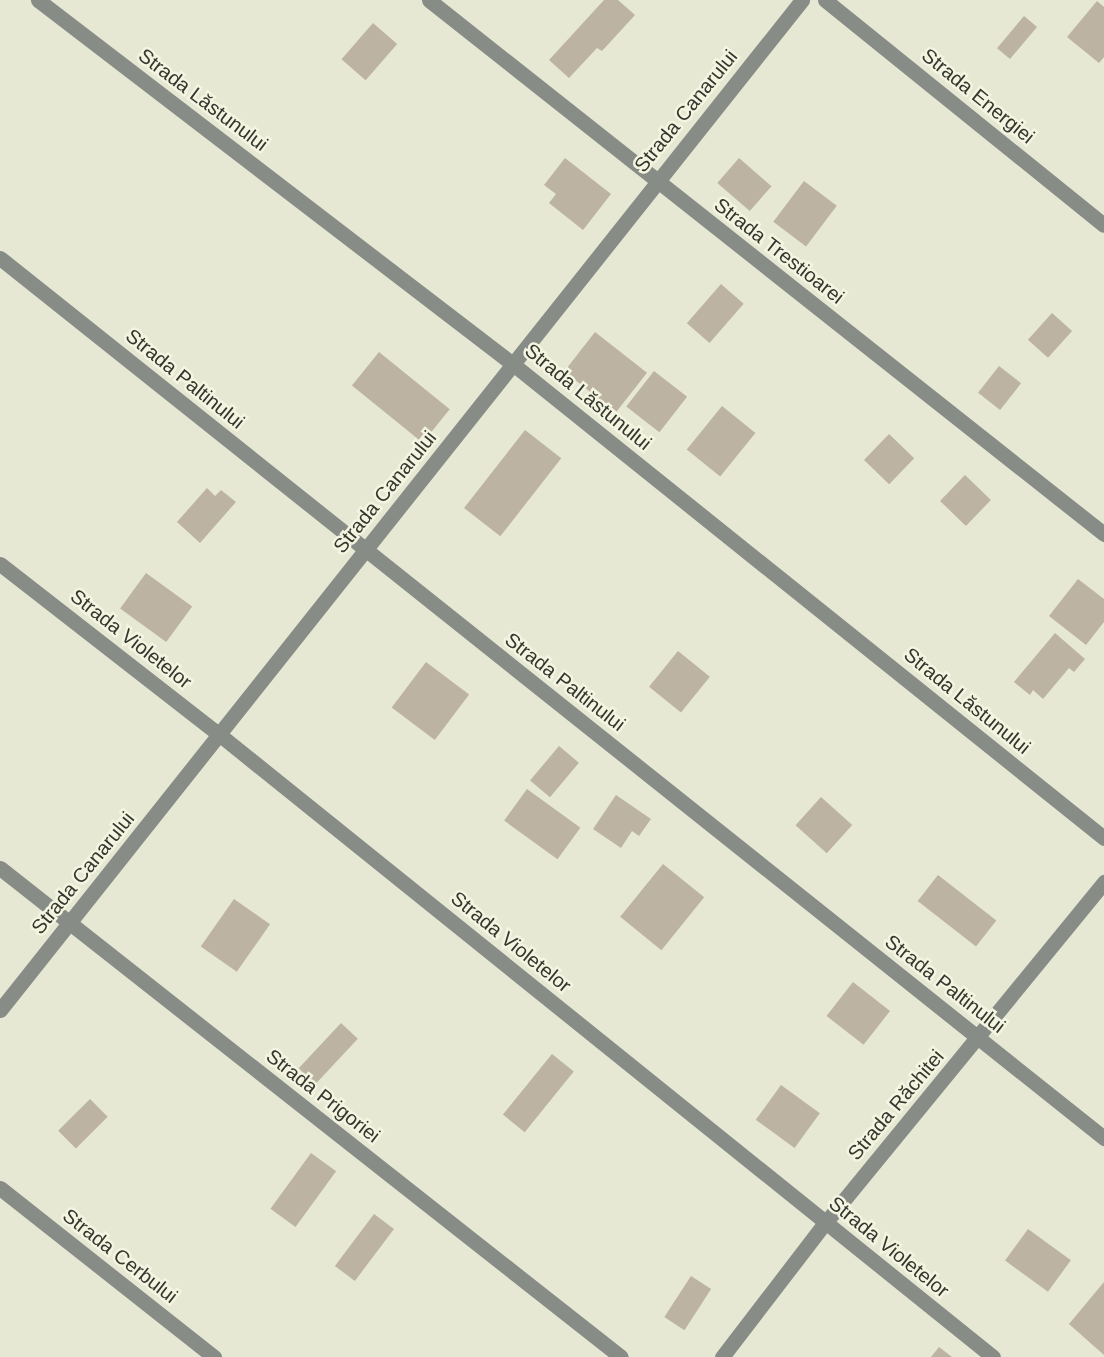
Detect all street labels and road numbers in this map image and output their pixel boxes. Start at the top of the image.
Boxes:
street label: Strada Energiei [917,43,1039,149]
street label: Strada Lăstunului [134,44,272,156]
street label: Strada Canarului [629,45,743,177]
street label: Strada Trestioarei [709,193,849,309]
street label: Strada Paltinului [121,324,249,434]
street label: Strada Lăstunului [520,339,656,455]
street label: Strada Canarului [328,426,442,558]
street label: Strada Violetelor [65,584,197,694]
street label: Strada Paltinului [500,628,630,736]
street label: Strada Lăstunului [899,643,1035,759]
street label: Strada Canarului [26,807,140,939]
street label: Strada Violetelor [446,886,576,998]
street label: Strada Paltinului [880,930,1010,1038]
street label: Strada Prigoriei [261,1044,385,1148]
street label: Strada Răchitei [843,1045,949,1165]
street label: Strada Violetelor [824,1191,954,1303]
street label: Strada Cerbului [58,1204,182,1308]

